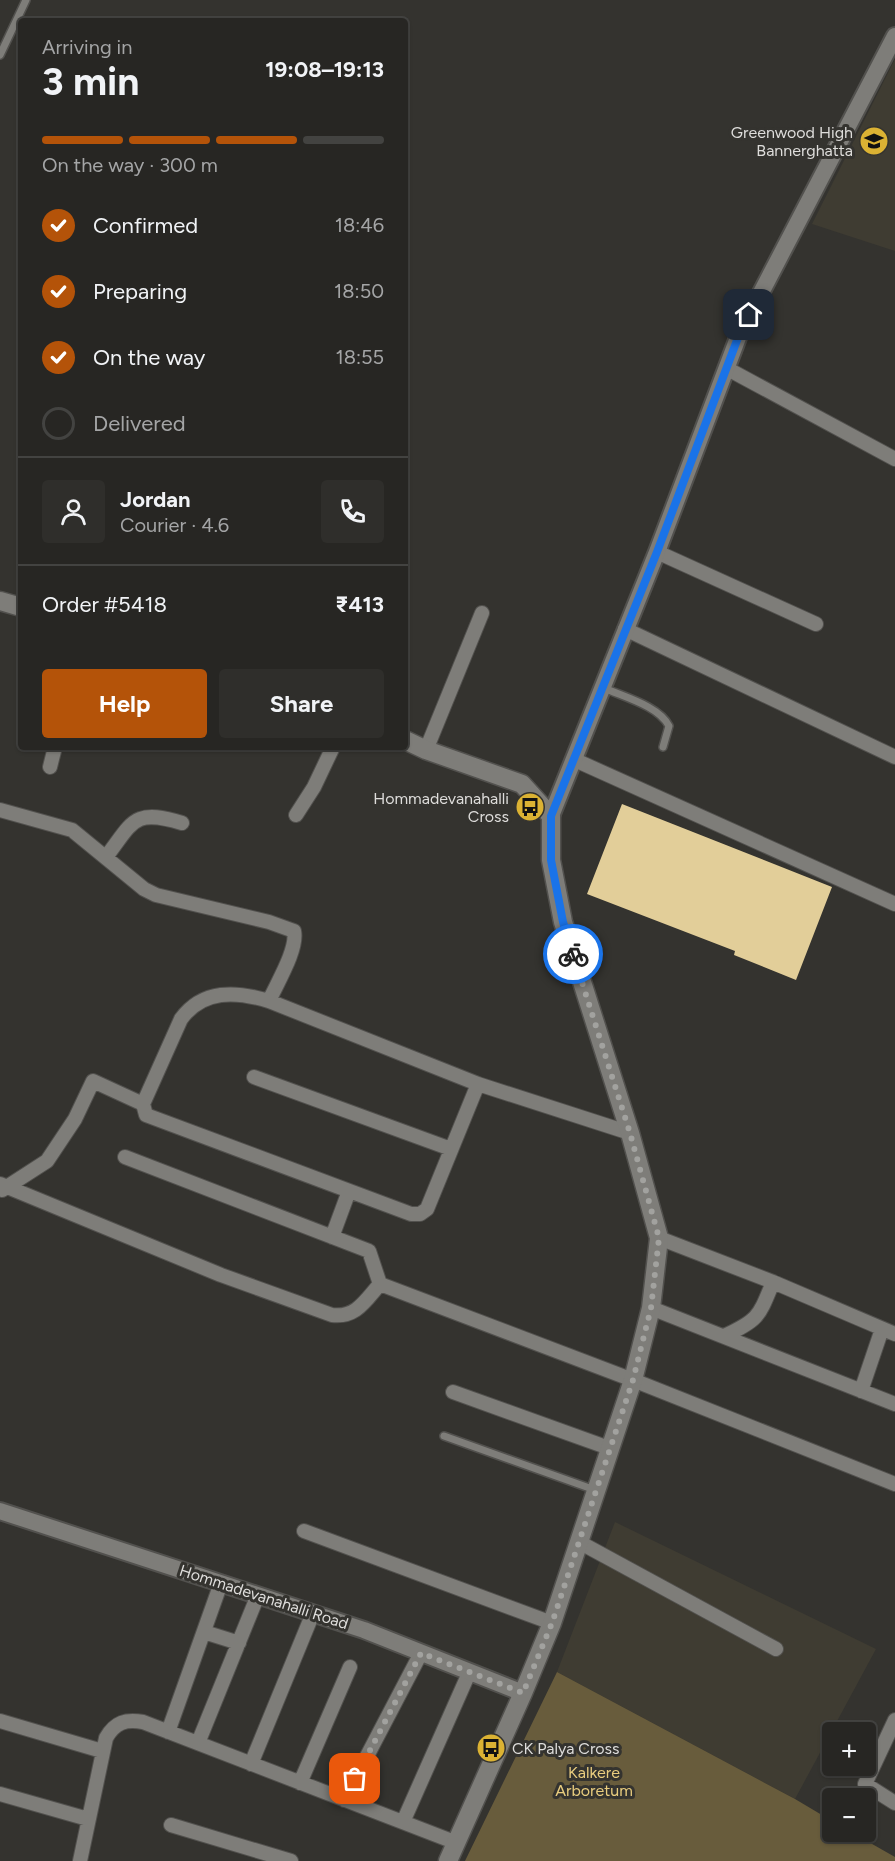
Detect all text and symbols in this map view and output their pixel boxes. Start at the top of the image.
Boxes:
text: Arriving in [42,35,132,59]
text: 19:08–19:13 [265,56,384,83]
text: 3 min [42,58,139,105]
place label: Greenwood High Bannerghatta [731,123,853,160]
school or university icon: Greenwood High Bannerghatta [858,125,890,157]
text: On the way · 300 m [42,153,218,177]
icon: check [42,209,75,242]
text: Confirmed [93,212,198,239]
text: 18:46 [335,213,384,237]
icon: check [42,275,75,308]
text: Preparing [93,278,187,305]
text: 18:50 [334,279,384,303]
pin [723,289,774,340]
icon: home [732,298,765,331]
icon: check [42,341,75,374]
text: On the way [93,344,205,371]
text: 18:55 [335,345,384,369]
text: Delivered [93,410,186,437]
button: person [42,480,105,543]
button: phone [321,480,384,543]
text: Jordan [120,486,191,513]
text: Courier · 4.6 [120,513,229,537]
text: Order #5418 [42,591,167,618]
text: ₹413 [335,591,384,618]
button: Help [42,669,207,738]
button: Share [219,669,384,738]
place label: Hommadevanahalli Cross [373,789,509,826]
bus stop icon: Hommadevanahalli Cross [514,791,546,823]
courier [543,924,603,984]
icon: bike [557,938,590,971]
street label: Hommadevanahalli Road [177,1561,351,1633]
map controls [822,1722,876,1842]
button: + [822,1722,876,1776]
bus stop icon: CK Palya Cross [475,1732,507,1764]
place label: CK Palya Cross [512,1739,620,1758]
pin [329,1753,380,1804]
icon: bag [338,1762,371,1795]
park label: Kalkere Arboretum [555,1763,633,1800]
button: − [822,1788,876,1842]

